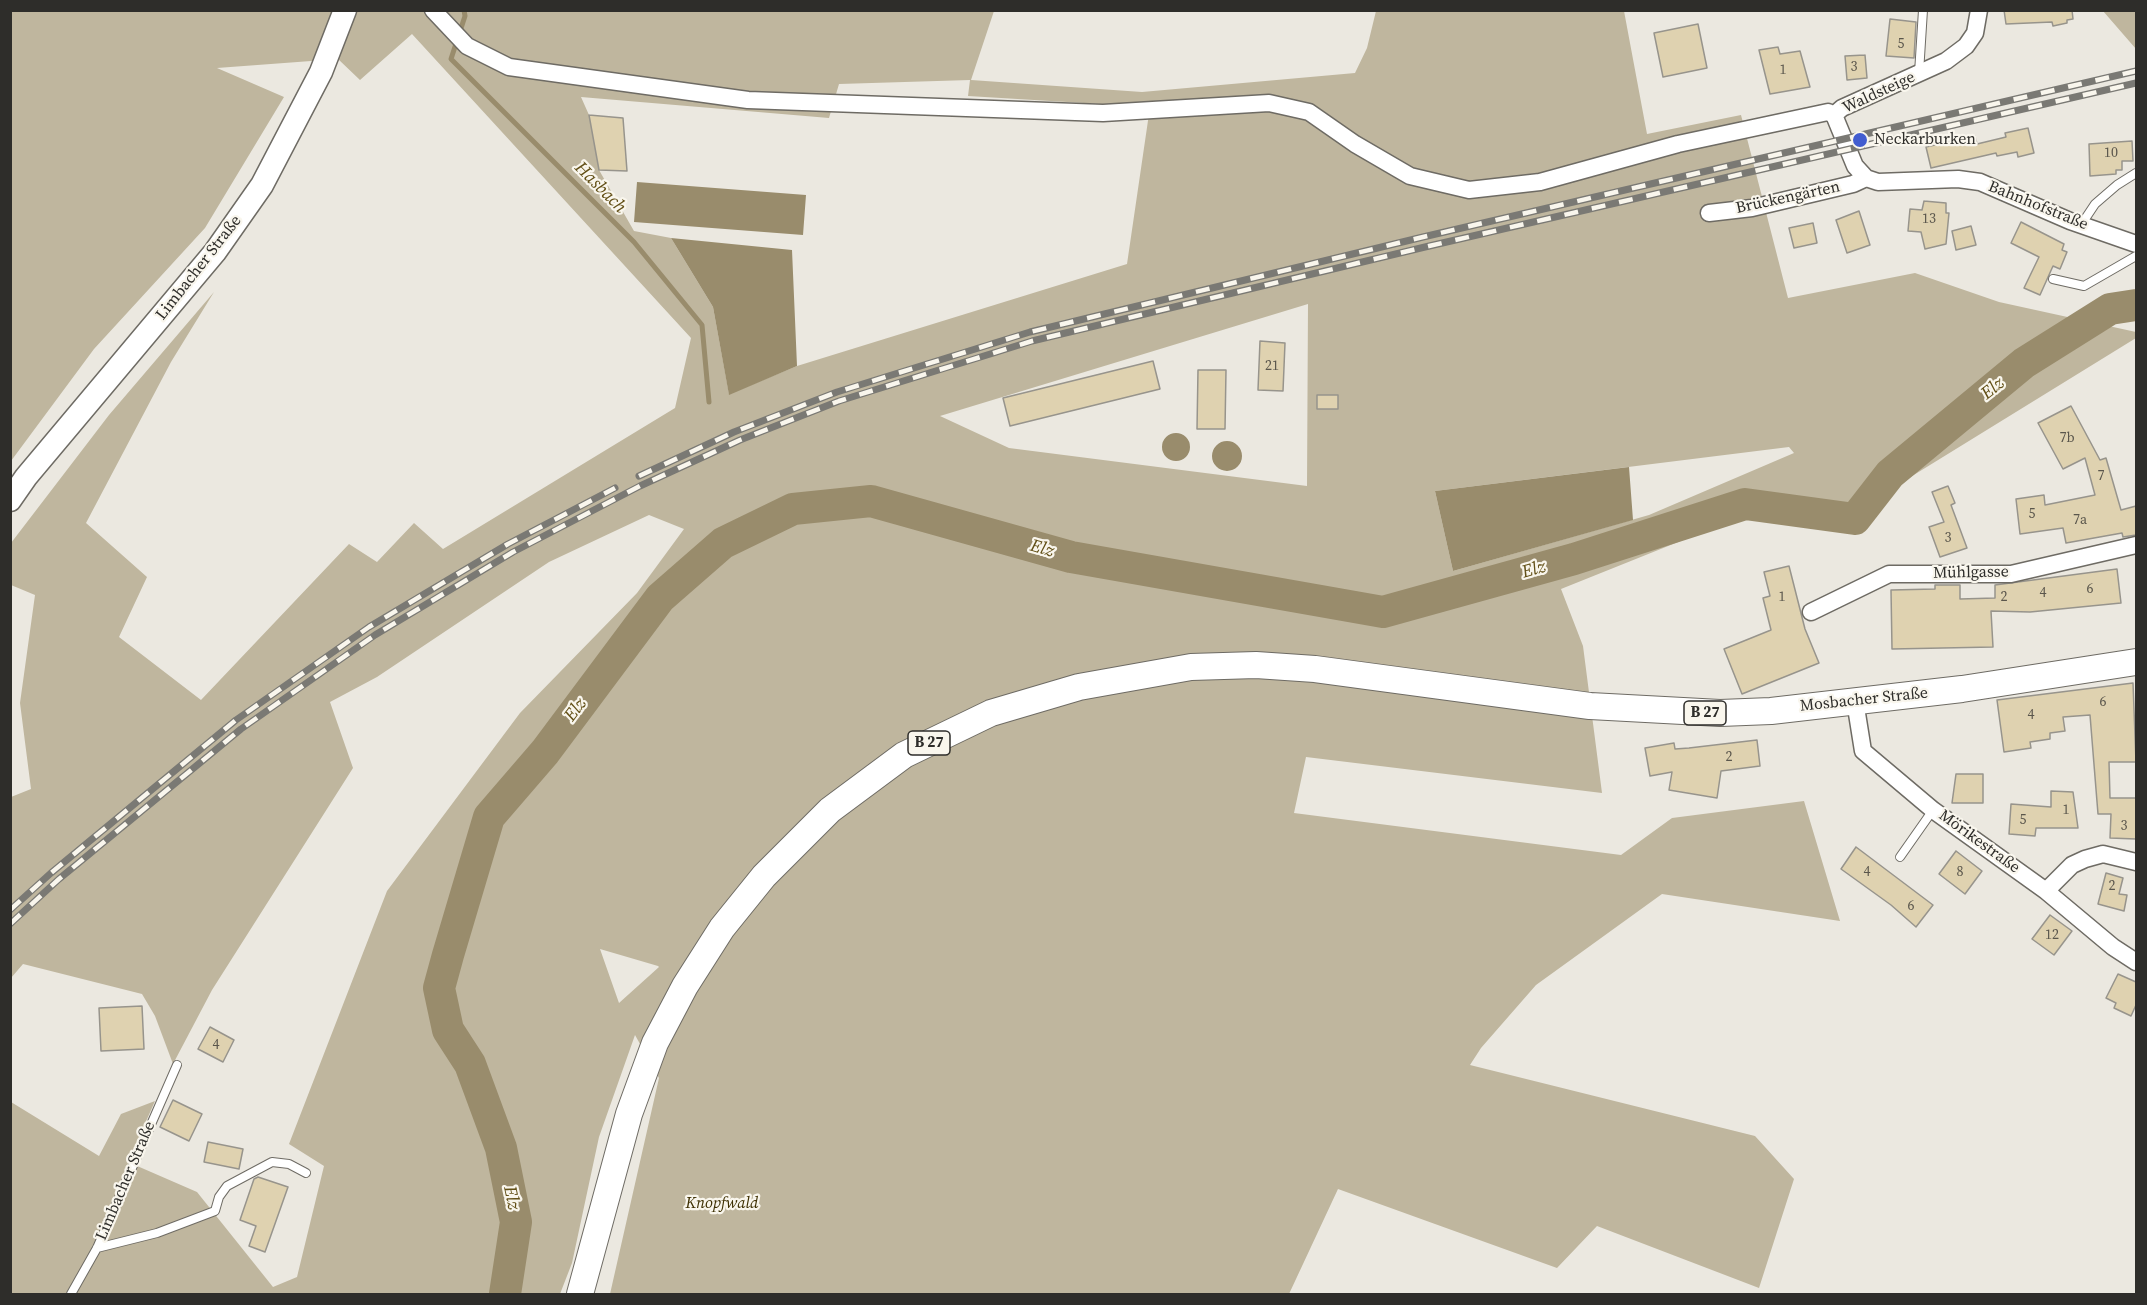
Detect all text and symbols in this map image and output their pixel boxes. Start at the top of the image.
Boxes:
house number: 5 [1898,36,1904,52]
house number: 3 [1851,59,1857,75]
house number: 1 [1780,62,1786,78]
street label: Waldsteige [1840,68,1918,118]
place label: Neckarburken [1874,130,1976,150]
marker: Neckarburken [1851,131,1869,149]
house number: 10 [2104,145,2118,161]
water label: Hasbach [570,158,630,218]
street label: Bahnhofstraße [1985,177,2091,235]
street label: Brückengärten [1734,178,1842,218]
house number: 13 [1922,211,1936,227]
street label: Limbacher Straße [152,212,246,324]
house number: 21 [1265,358,1279,374]
water label: Elz [1977,373,2009,405]
house number: 7b [2059,430,2075,446]
house number: 7 [2098,468,2104,484]
house number: 5 [2029,506,2035,522]
house number: 7a [2073,512,2087,528]
house number: 3 [1945,530,1951,546]
water label: Elz [1028,535,1056,563]
water label: Elz [1520,556,1548,584]
street label: Mühlgasse [1933,563,2009,583]
house number: 6 [2087,581,2093,597]
house number: 4 [2040,585,2046,601]
house number: 1 [1779,589,1785,605]
house number: 2 [2001,589,2007,605]
street label: Mosbacher Straße [1799,684,1929,716]
water label: Elz [560,694,592,726]
house number: 6 [2100,694,2106,710]
road number: B 27 [1684,701,1726,725]
house number: 4 [2028,707,2034,723]
road number: B 27 [908,731,950,755]
house number: 2 [1726,749,1732,765]
house number: 1 [2063,802,2069,818]
street label: Mörikestraße [1935,806,2023,878]
house number: 5 [2020,812,2026,828]
house number: 3 [2121,818,2127,834]
house number: 4 [1864,864,1870,880]
house number: 8 [1957,864,1963,880]
house number: 2 [2109,878,2115,894]
house number: 6 [1908,898,1914,914]
house number: 12 [2045,927,2059,943]
house number: 4 [213,1037,219,1053]
street label: Limbacher Straße [92,1119,160,1243]
water label: Elz [498,1184,524,1212]
park label: Knopfwald [686,1194,758,1214]

